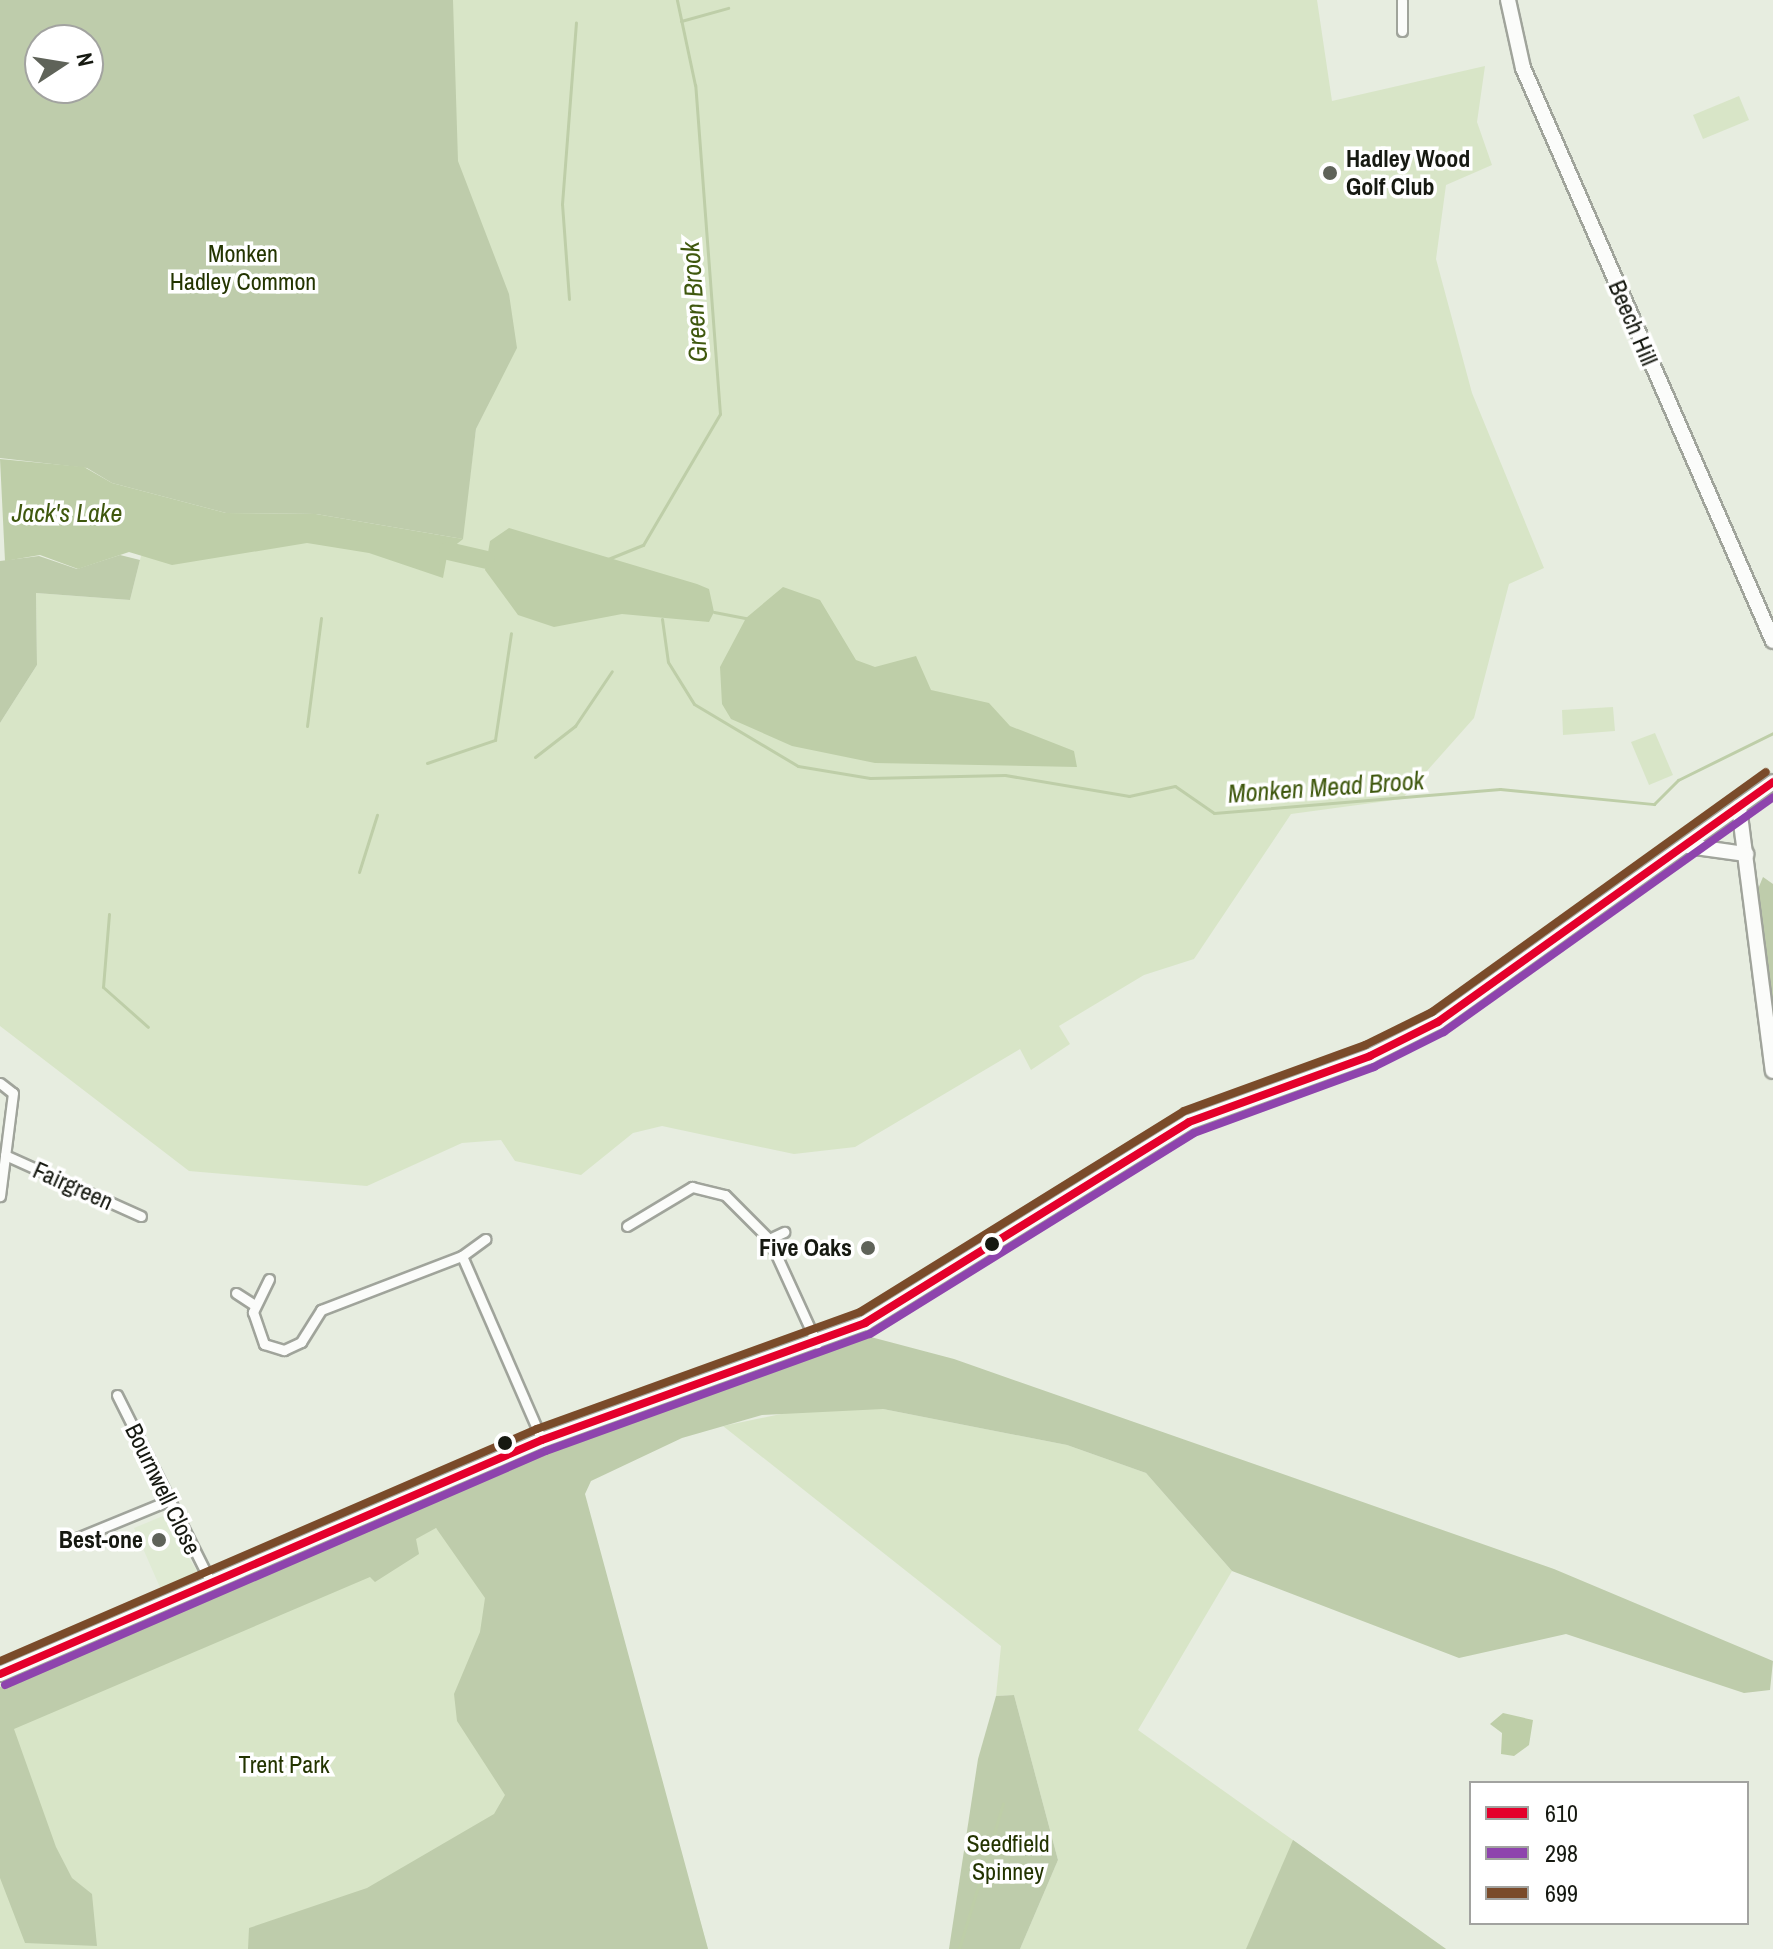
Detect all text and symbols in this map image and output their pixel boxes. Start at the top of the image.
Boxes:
north arrow [24,24,104,104]
text: N [69,50,102,69]
place label: Hadley Wood Golf Club [1346,145,1470,201]
marker: Hadley Wood Golf Club [1321,164,1339,182]
park label: Monken Hadley Common [170,240,316,296]
water label: Green Brook [674,241,714,363]
street label: Beech Hill [1602,276,1664,370]
water label: Jack's Lake [12,497,122,529]
water label: Monken Mead Brook [1227,765,1425,809]
street label: Fairgreen [29,1156,117,1216]
place label: Five Oaks [759,1234,852,1262]
unlabelled marker [984,1236,1000,1252]
marker: Five Oaks [859,1239,877,1257]
street label: Bournwell Close [119,1419,207,1559]
unlabelled marker [497,1435,513,1451]
place label: Best-one [59,1526,143,1554]
marker: Best-one [150,1531,168,1549]
park label: Trent Park [238,1751,330,1779]
legend [1469,1781,1749,1925]
text: 610 [1545,1797,1578,1829]
park label: Seedfield Spinney [966,1830,1050,1886]
text: 298 [1545,1837,1578,1869]
text: 699 [1545,1877,1578,1909]

